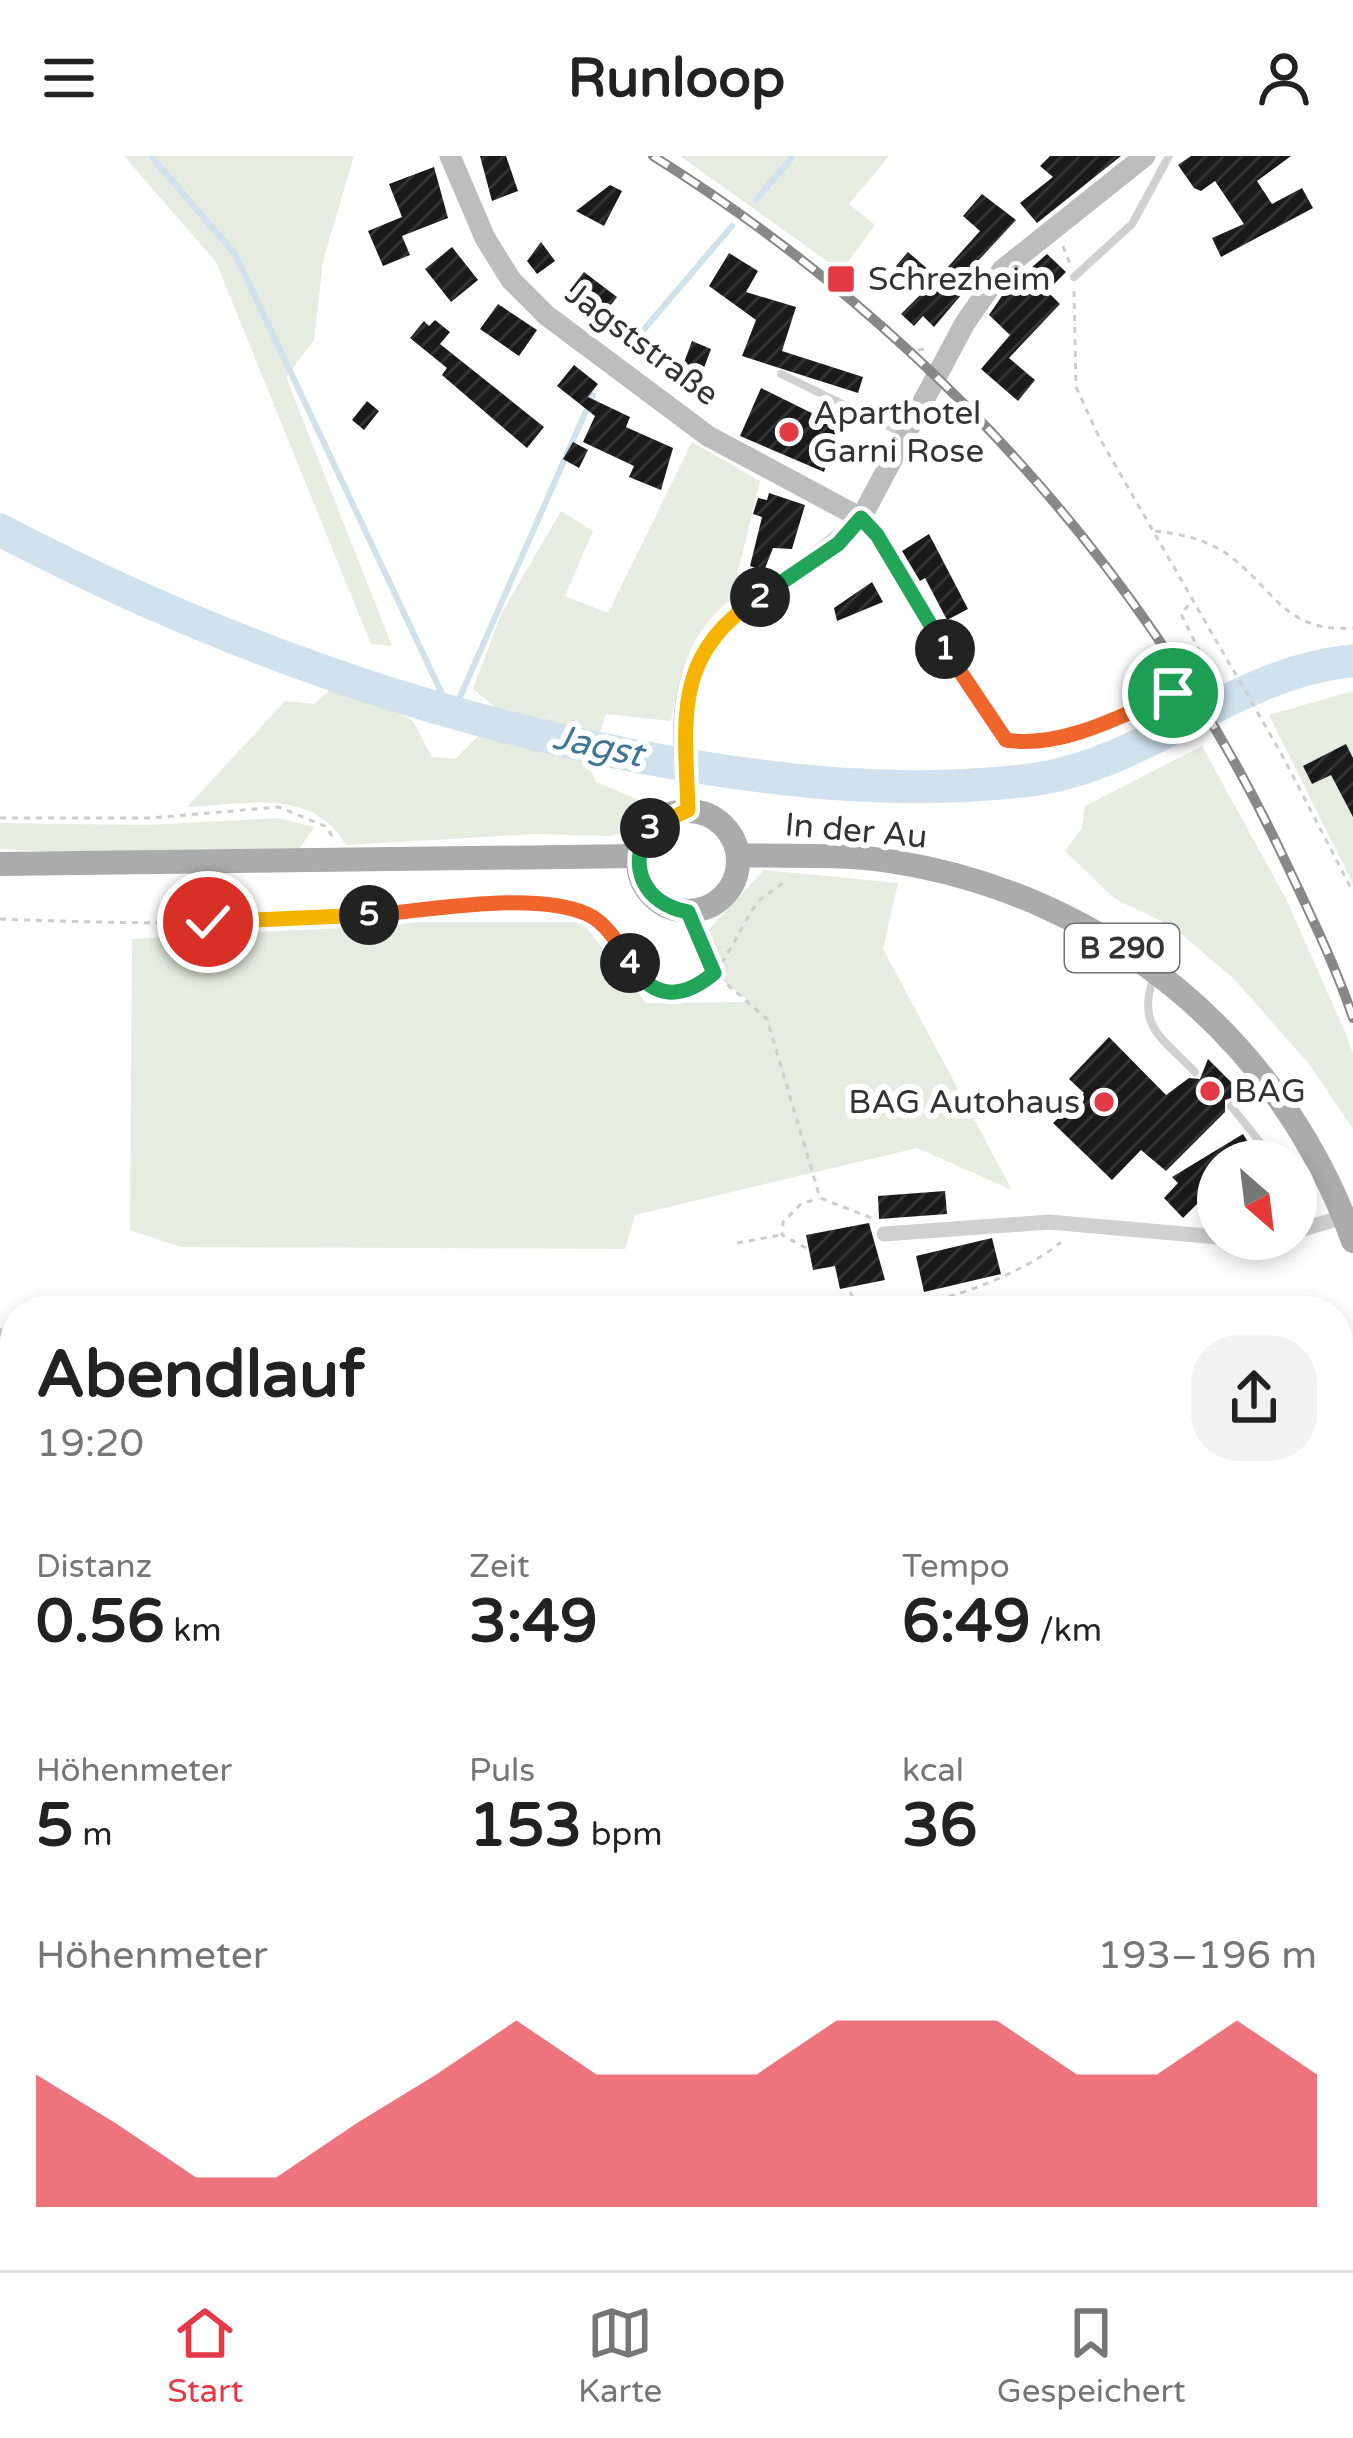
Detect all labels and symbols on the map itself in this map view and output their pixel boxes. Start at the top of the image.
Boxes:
place label: Schrezheim [868,260,1051,299]
marker: Schrezheim [825,263,857,295]
street label: Jagststraße [558,274,726,414]
place label: Aparthotel Garni Rose [813,394,984,471]
marker: Aparthotel Garni Rose [776,419,802,445]
pin: 2 [730,567,790,627]
pin: 1 [915,619,975,679]
pin [1122,642,1224,744]
water label: Jagst [549,716,651,777]
pin: 3 [620,798,680,858]
street label: In der Au [783,805,929,857]
pin [157,871,259,973]
pin: 5 [339,885,399,945]
road number: B 290 [1065,924,1179,972]
pin: 4 [600,933,660,993]
place label: BAG [1234,1072,1306,1111]
marker: BAG [1197,1078,1223,1104]
place label: BAG Autohaus [848,1083,1080,1122]
marker: BAG Autohaus [1091,1089,1117,1115]
north arrow [1197,1140,1317,1260]

